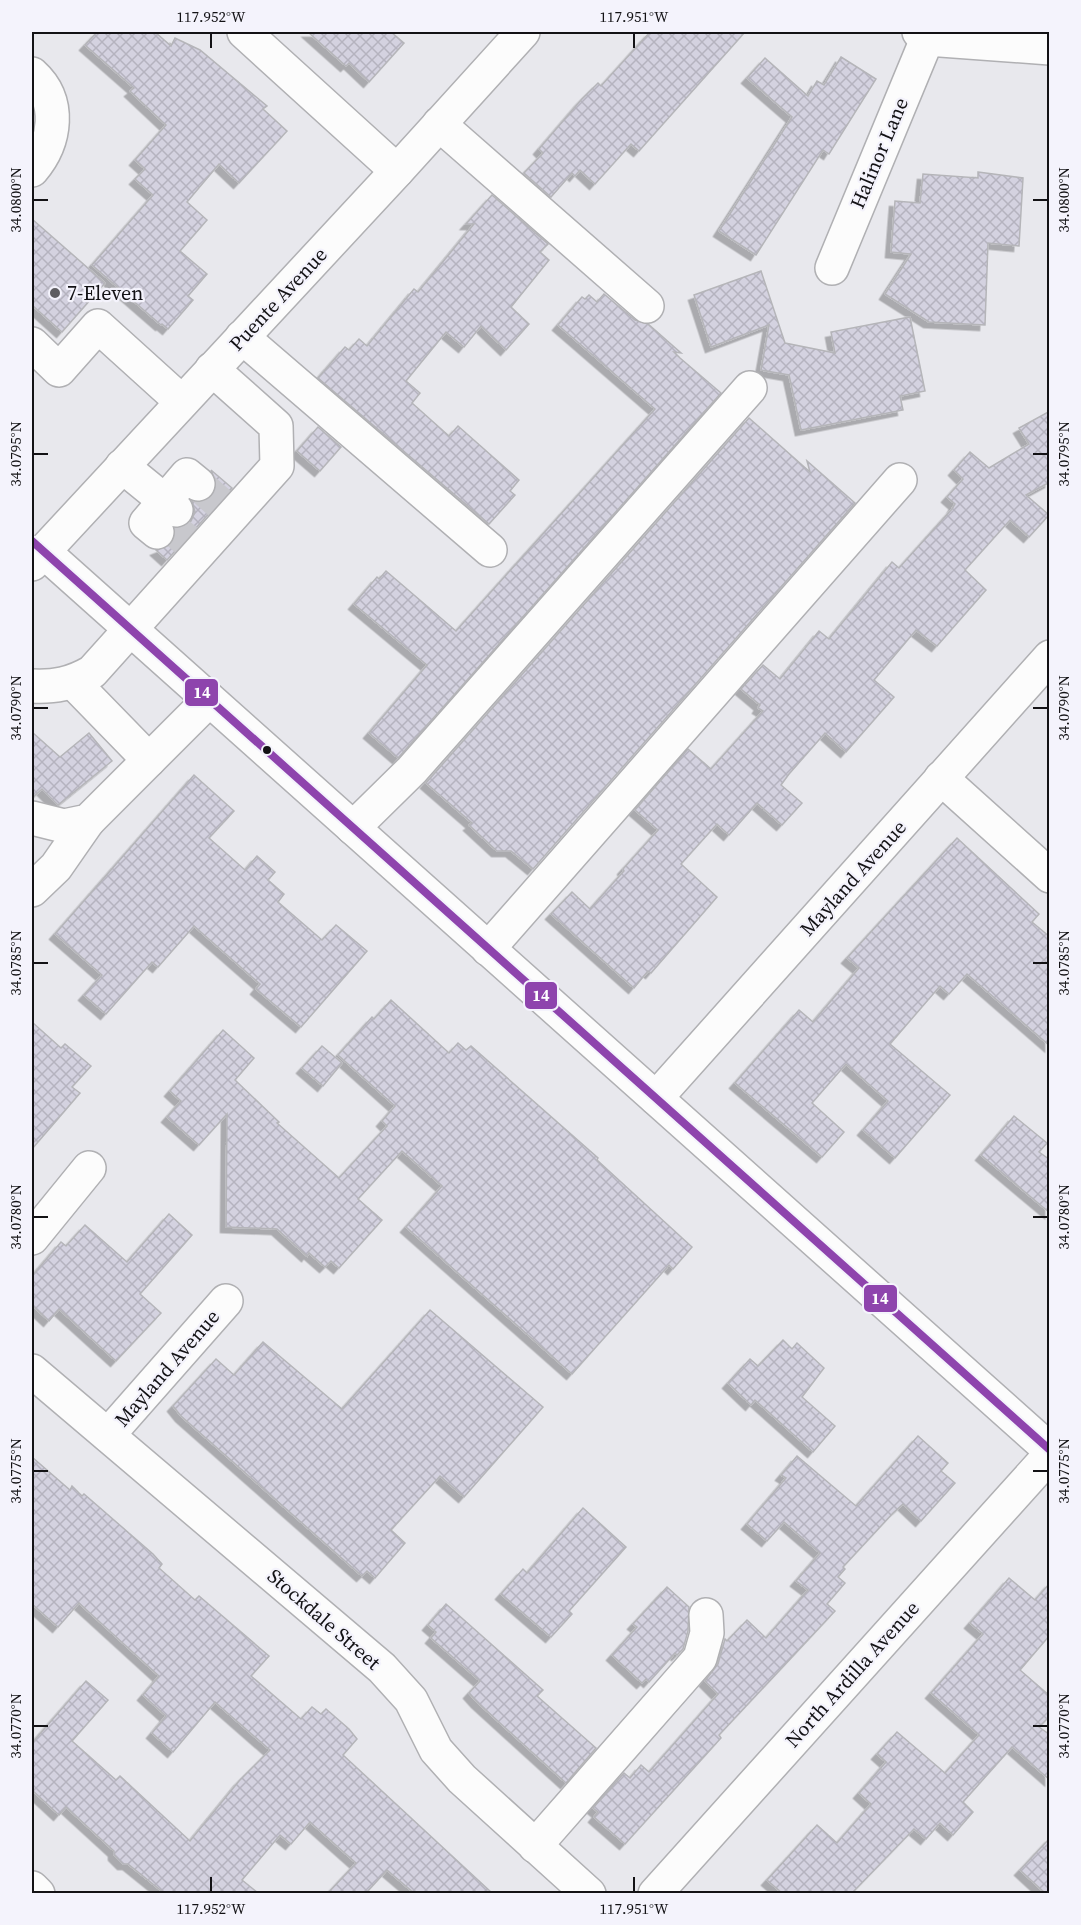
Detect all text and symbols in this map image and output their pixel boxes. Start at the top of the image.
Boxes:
text: 117.952°W [177,6,246,27]
text: 117.951°W [600,6,669,27]
street label: Halinor Lane [843,93,915,213]
text: 34.0800°N [5,167,26,233]
text: 34.0800°N [1053,167,1074,233]
street label: Puente Avenue [223,241,333,357]
place label: 7-Eleven [67,279,143,307]
marker: 7-Eleven [48,286,62,300]
text: 34.0795°N [5,421,26,487]
text: 34.0795°N [1053,421,1074,487]
text: 34.0790°N [5,675,26,741]
text: 34.0790°N [1053,675,1074,741]
line badge: 14 [184,678,219,707]
text: 14 [193,681,211,703]
unlabelled marker [261,744,273,756]
street label: Mayland Avenue [793,814,913,942]
text: 34.0785°N [5,930,26,996]
text: 34.0785°N [1053,930,1074,996]
line badge: 14 [524,981,558,1010]
text: 14 [532,984,550,1006]
text: 34.0780°N [5,1184,26,1250]
text: 34.0780°N [1053,1184,1074,1250]
line badge: 14 [863,1284,898,1313]
text: 14 [871,1287,889,1309]
street label: Mayland Avenue [108,1303,226,1433]
text: 34.0775°N [5,1438,26,1504]
text: 34.0775°N [1053,1438,1074,1504]
street label: Stockdale Street [261,1562,387,1676]
street label: North Ardilla Avenue [779,1595,925,1753]
text: 34.0770°N [5,1693,26,1759]
text: 34.0770°N [1053,1693,1074,1759]
text: 117.952°W [177,1898,246,1919]
text: 117.951°W [600,1898,669,1919]

